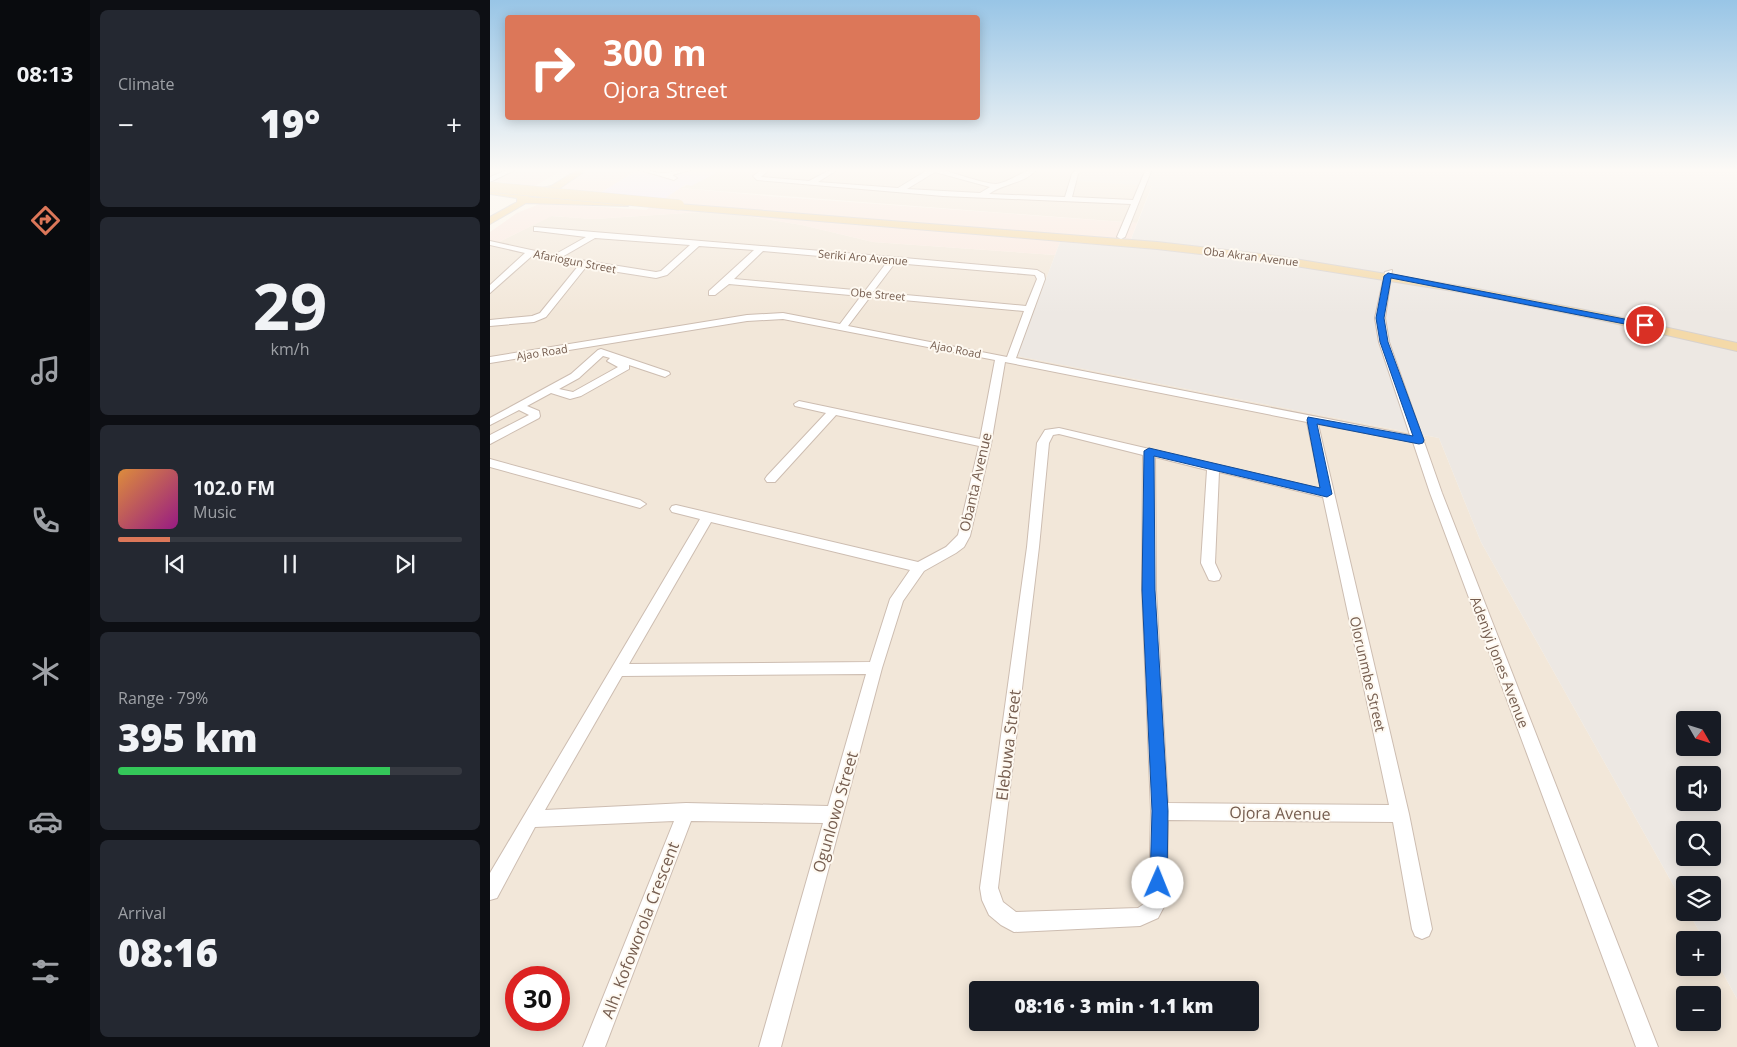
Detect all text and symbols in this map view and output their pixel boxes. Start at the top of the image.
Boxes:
text: 300 m [603,29,707,76]
icon: right [520,35,585,100]
text: 08:13 [17,58,73,88]
text: Climate [118,73,175,95]
text: Ojora Street [603,74,727,104]
text: 19° [260,97,320,149]
text: − [118,105,134,143]
text: + [446,105,462,143]
icon: directions [28,203,63,238]
street label: Oba Akran Avenue [1203,243,1299,269]
street label: Afariogun Street [532,246,618,276]
street label: Seriki Aro Avenue [817,246,909,268]
text: 29 [253,261,327,349]
street label: Obe Street [850,284,906,304]
pin [1624,304,1666,346]
icon: arrive [1631,311,1659,339]
street label: Ajao Road [929,337,983,361]
text: km/h [271,338,309,360]
street label: Ajao Road [515,341,569,363]
icon: music [28,353,63,388]
street label: Obanta Avenue [954,431,996,533]
text: 102.0 FM [193,475,275,501]
text: Music [193,501,237,523]
icon: phone [28,503,63,538]
icon: previous [161,550,189,578]
icon: pause [276,550,304,578]
icon: next [391,550,419,578]
street label: Adeniyi Jones Avenue [1466,594,1534,731]
street label: Olorunmbe Street [1345,614,1391,734]
icon: climate [28,654,63,689]
text: Range · 79% [118,687,208,709]
street label: Elebuwa Street [990,688,1026,802]
text: 395 km [118,711,258,763]
north arrow [1676,711,1721,756]
map controls [1676,711,1721,1031]
street label: Ogunlowo Street [807,748,863,875]
button: sound [1676,766,1721,811]
street label: Ojora Avenue [1229,801,1331,825]
icon: car [28,804,63,839]
button: search [1676,821,1721,866]
street label: Alh. Kofoworola Crescent [596,838,684,1021]
position arrow [1131,856,1183,908]
button: layers [1676,876,1721,921]
text: Arrival [118,902,166,924]
text: 08:16 [118,926,218,978]
button: + [1676,931,1721,976]
icon: filters [28,954,63,989]
speed limit sign: 30 [505,966,570,1031]
button: − [1676,986,1721,1031]
text: 08:16 · 3 min · 1.1 km [1015,993,1213,1019]

